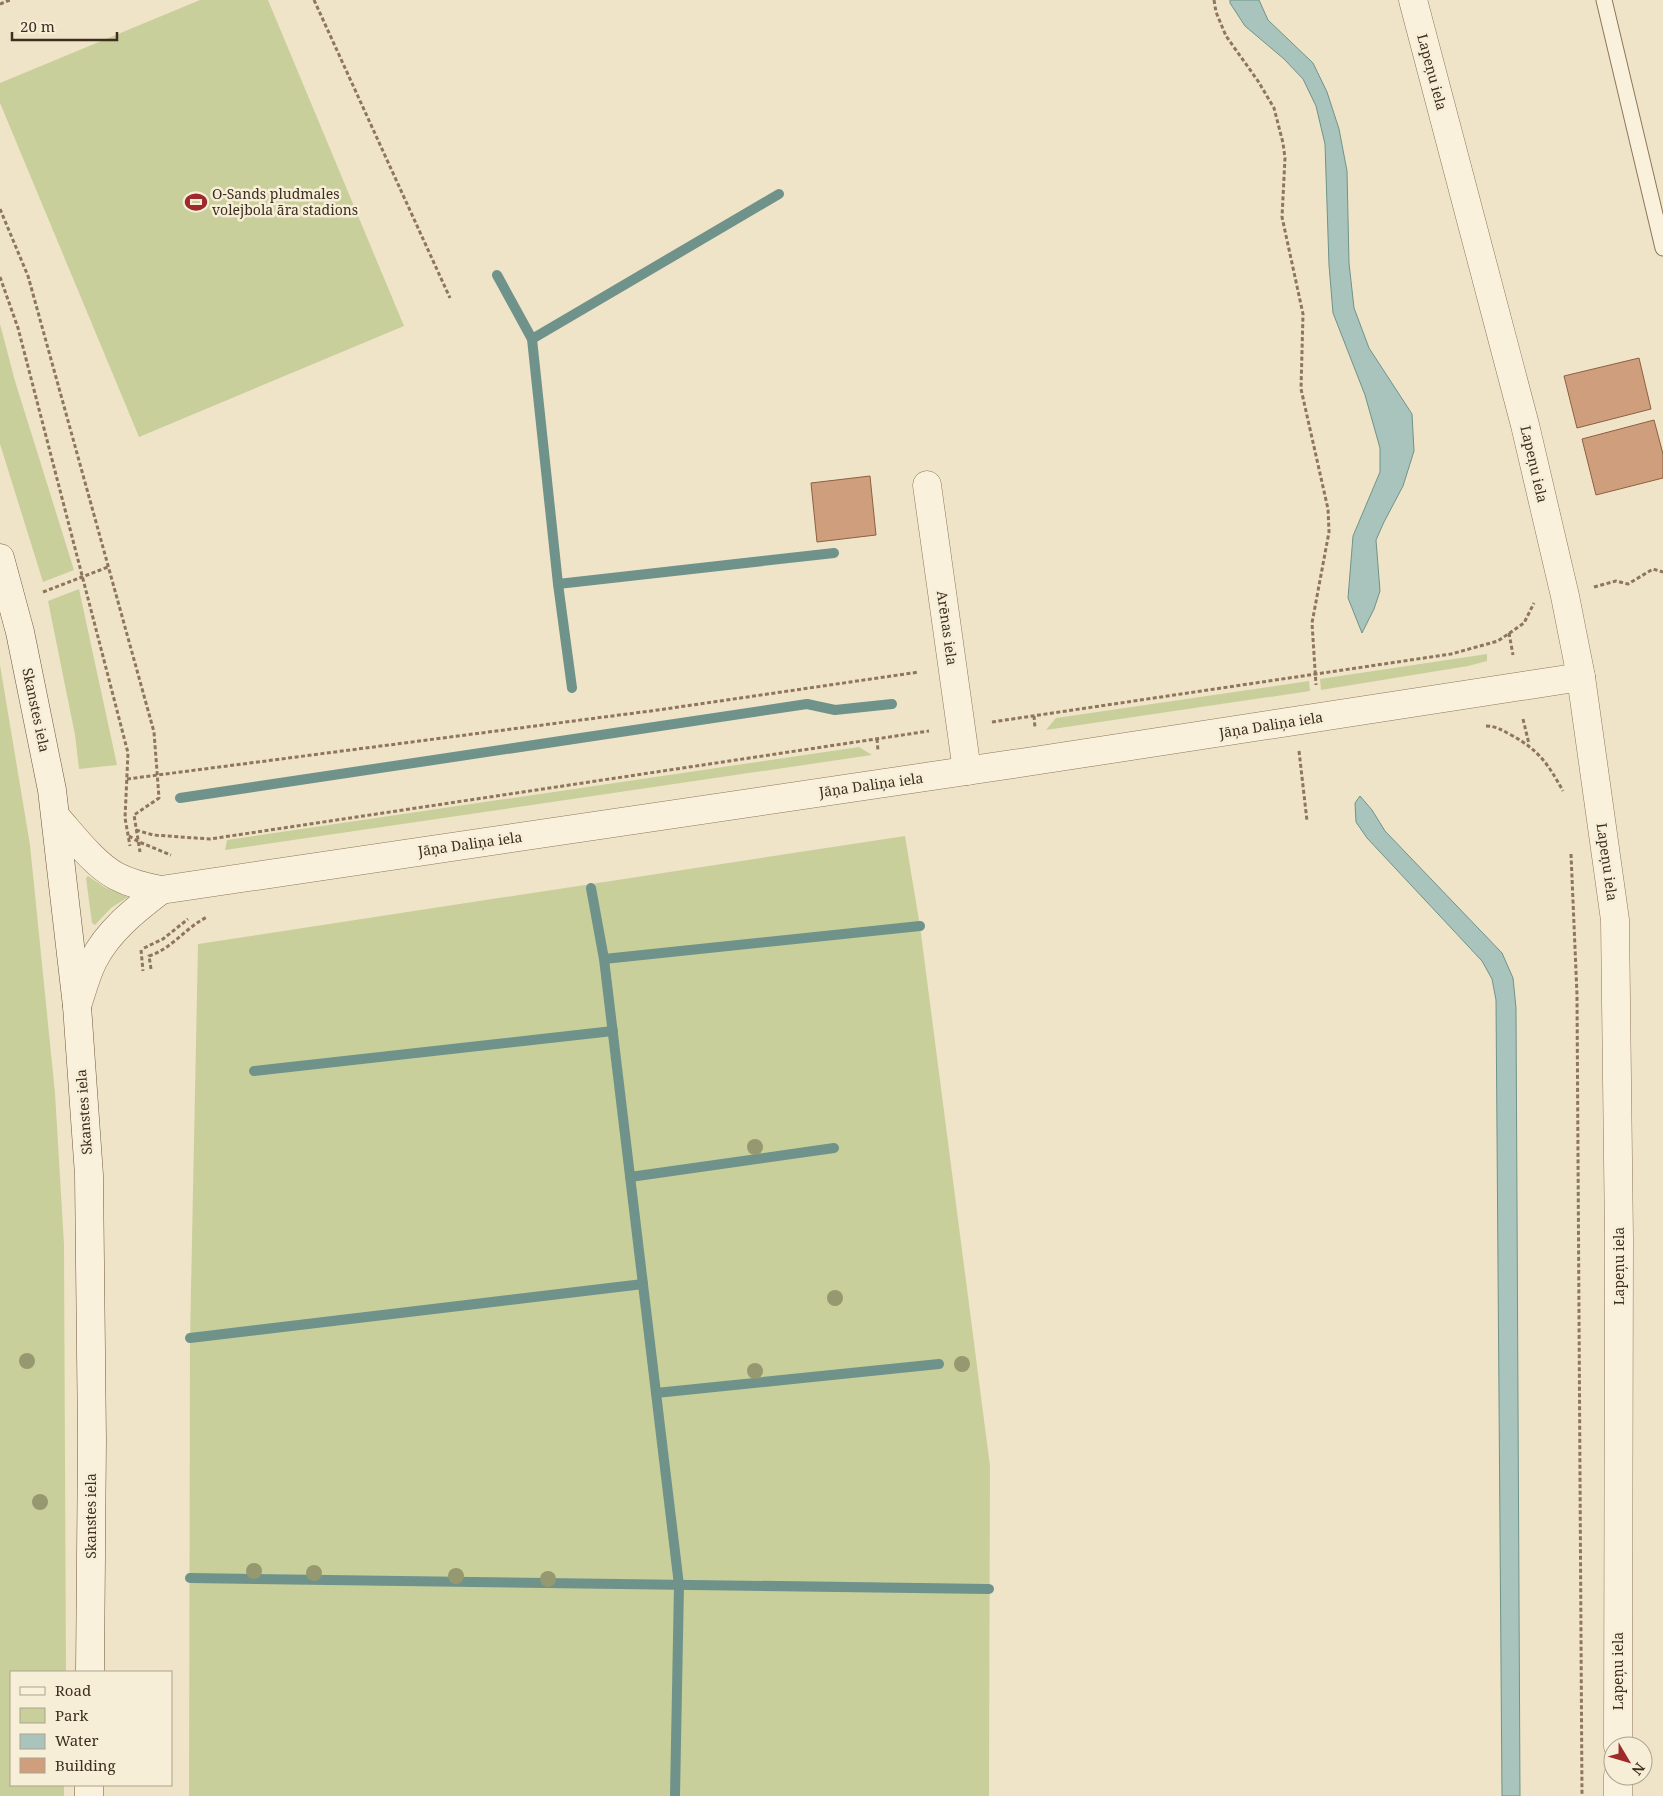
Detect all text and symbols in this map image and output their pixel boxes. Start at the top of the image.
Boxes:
scale bar [12,10,118,42]
text: 20 m [20,16,55,36]
street label: Lapeņu iela [1413,32,1452,112]
place label: O-Sands pludmales volejbola āra stadions [212,184,358,219]
sports icon: O-Sands pludmales volejbola āra stadions [183,189,209,215]
street label: Lapeņu iela [1516,424,1553,504]
street label: Arēnas iela [933,589,962,667]
street label: Skanstes iela [18,666,55,754]
street label: Jāņa Daliņa iela [1217,707,1324,742]
street label: Jāņa Daliņa iela [817,768,924,801]
street label: Lapeņu iela [1593,822,1622,902]
street label: Jāņa Daliņa iela [416,827,523,860]
street label: Skanstes iela [71,1069,96,1155]
street label: Lapeņu iela [1609,1227,1628,1305]
street label: Skanstes iela [81,1473,100,1559]
street label: Lapeņu iela [1608,1632,1627,1710]
legend [10,1671,172,1786]
text: Road [55,1680,91,1700]
text: Park [55,1705,89,1725]
text: Water [55,1730,98,1750]
north arrow [1603,1736,1653,1786]
text: Building [55,1755,116,1775]
text: N [1628,1759,1650,1780]

